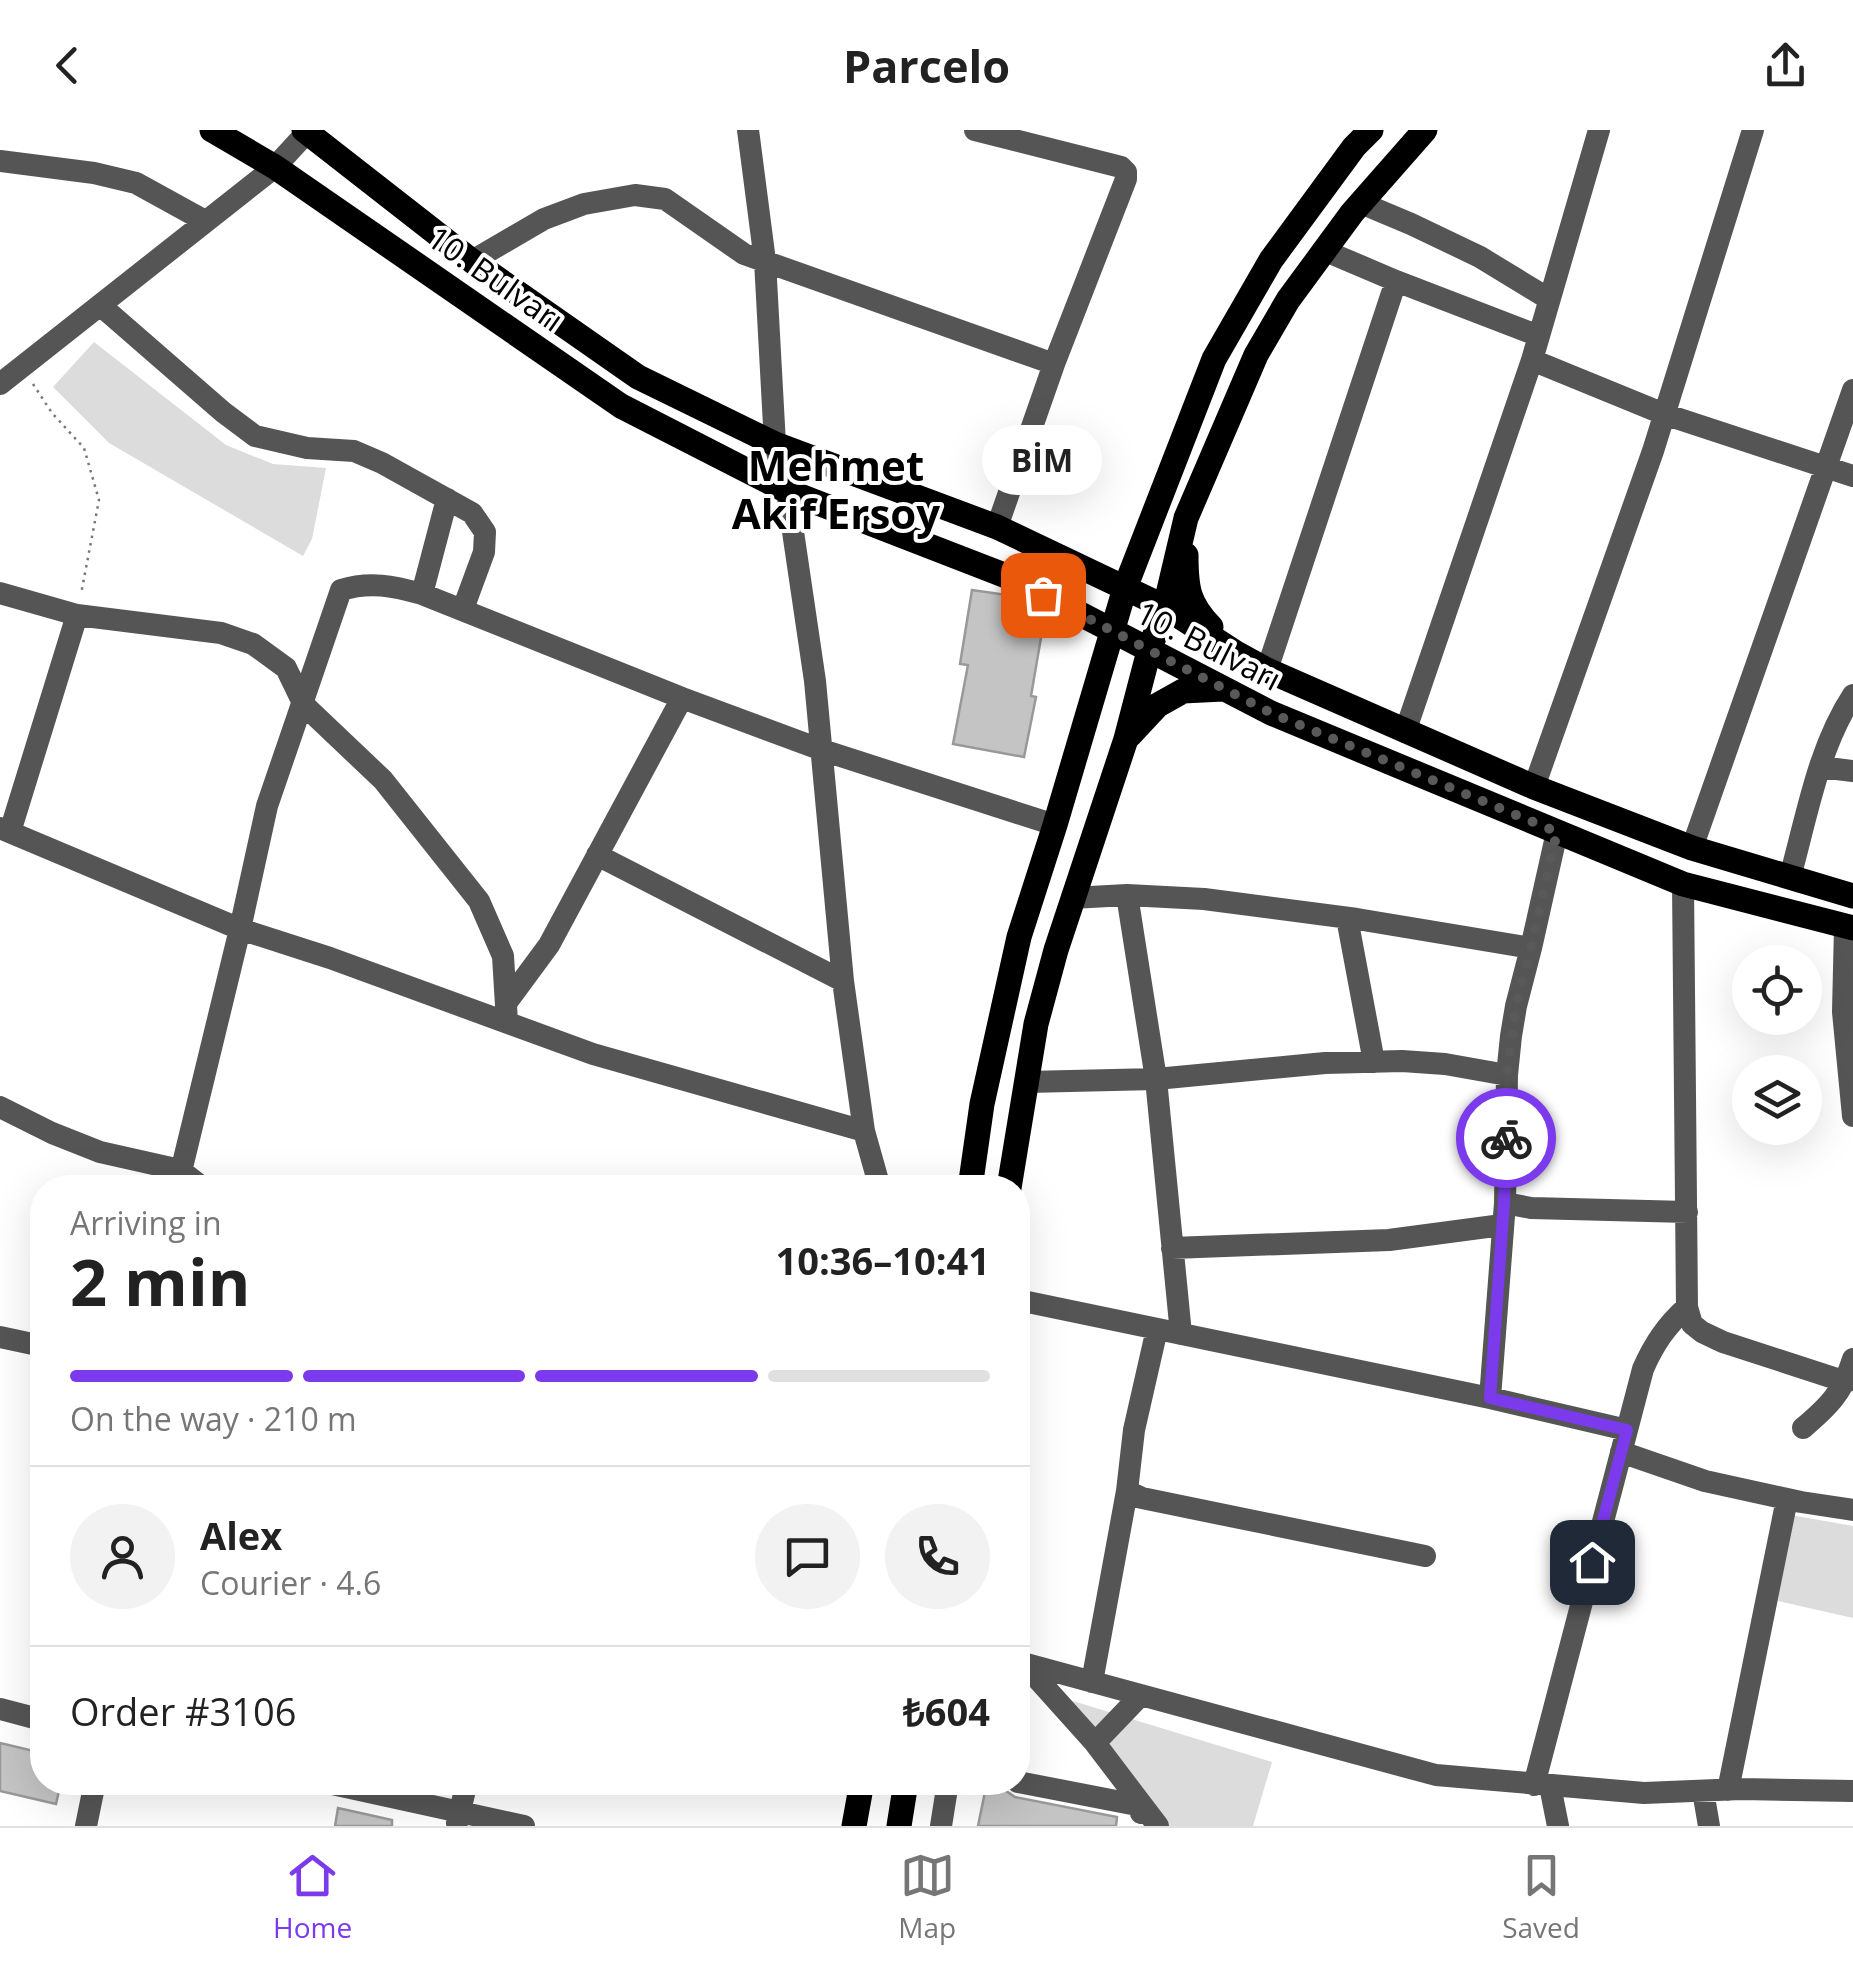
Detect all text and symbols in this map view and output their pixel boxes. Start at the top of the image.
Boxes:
text: Parcelo [843,35,1010,96]
icon: back [40,38,95,93]
icon: share [1758,38,1813,93]
street label: 10. Bulvarı [420,215,572,341]
callout: BİM [983,425,1103,495]
district label: Mehmet Akif Ersoy [732,436,940,541]
text: BİM [1011,438,1073,481]
pin [1001,553,1086,638]
icon: bag [1016,568,1071,623]
street label: 10. Bulvarı [1129,590,1289,700]
map controls [1732,945,1822,1145]
button: locate [1732,945,1822,1035]
button: layers [1732,1055,1822,1145]
courier [1456,1088,1556,1188]
icon: bike [1479,1111,1534,1166]
text: Arriving in [70,1201,222,1244]
text: 10:36–10:41 [776,1234,990,1286]
text: 2 min [70,1237,250,1325]
text: On the way · 210 m [70,1397,357,1440]
button: person [70,1504,175,1609]
button: chat [755,1504,860,1609]
button: phone [885,1504,990,1609]
text: Alex [200,1509,282,1561]
pin [1550,1520,1635,1605]
icon: home [1565,1535,1620,1590]
text: Courier · 4.6 [200,1561,381,1604]
text: Order #3106 [70,1685,297,1737]
text: ₺604 [903,1685,990,1737]
tab: Home [273,1848,352,1946]
tab: Map [898,1848,956,1946]
tab: Saved [1502,1848,1580,1946]

